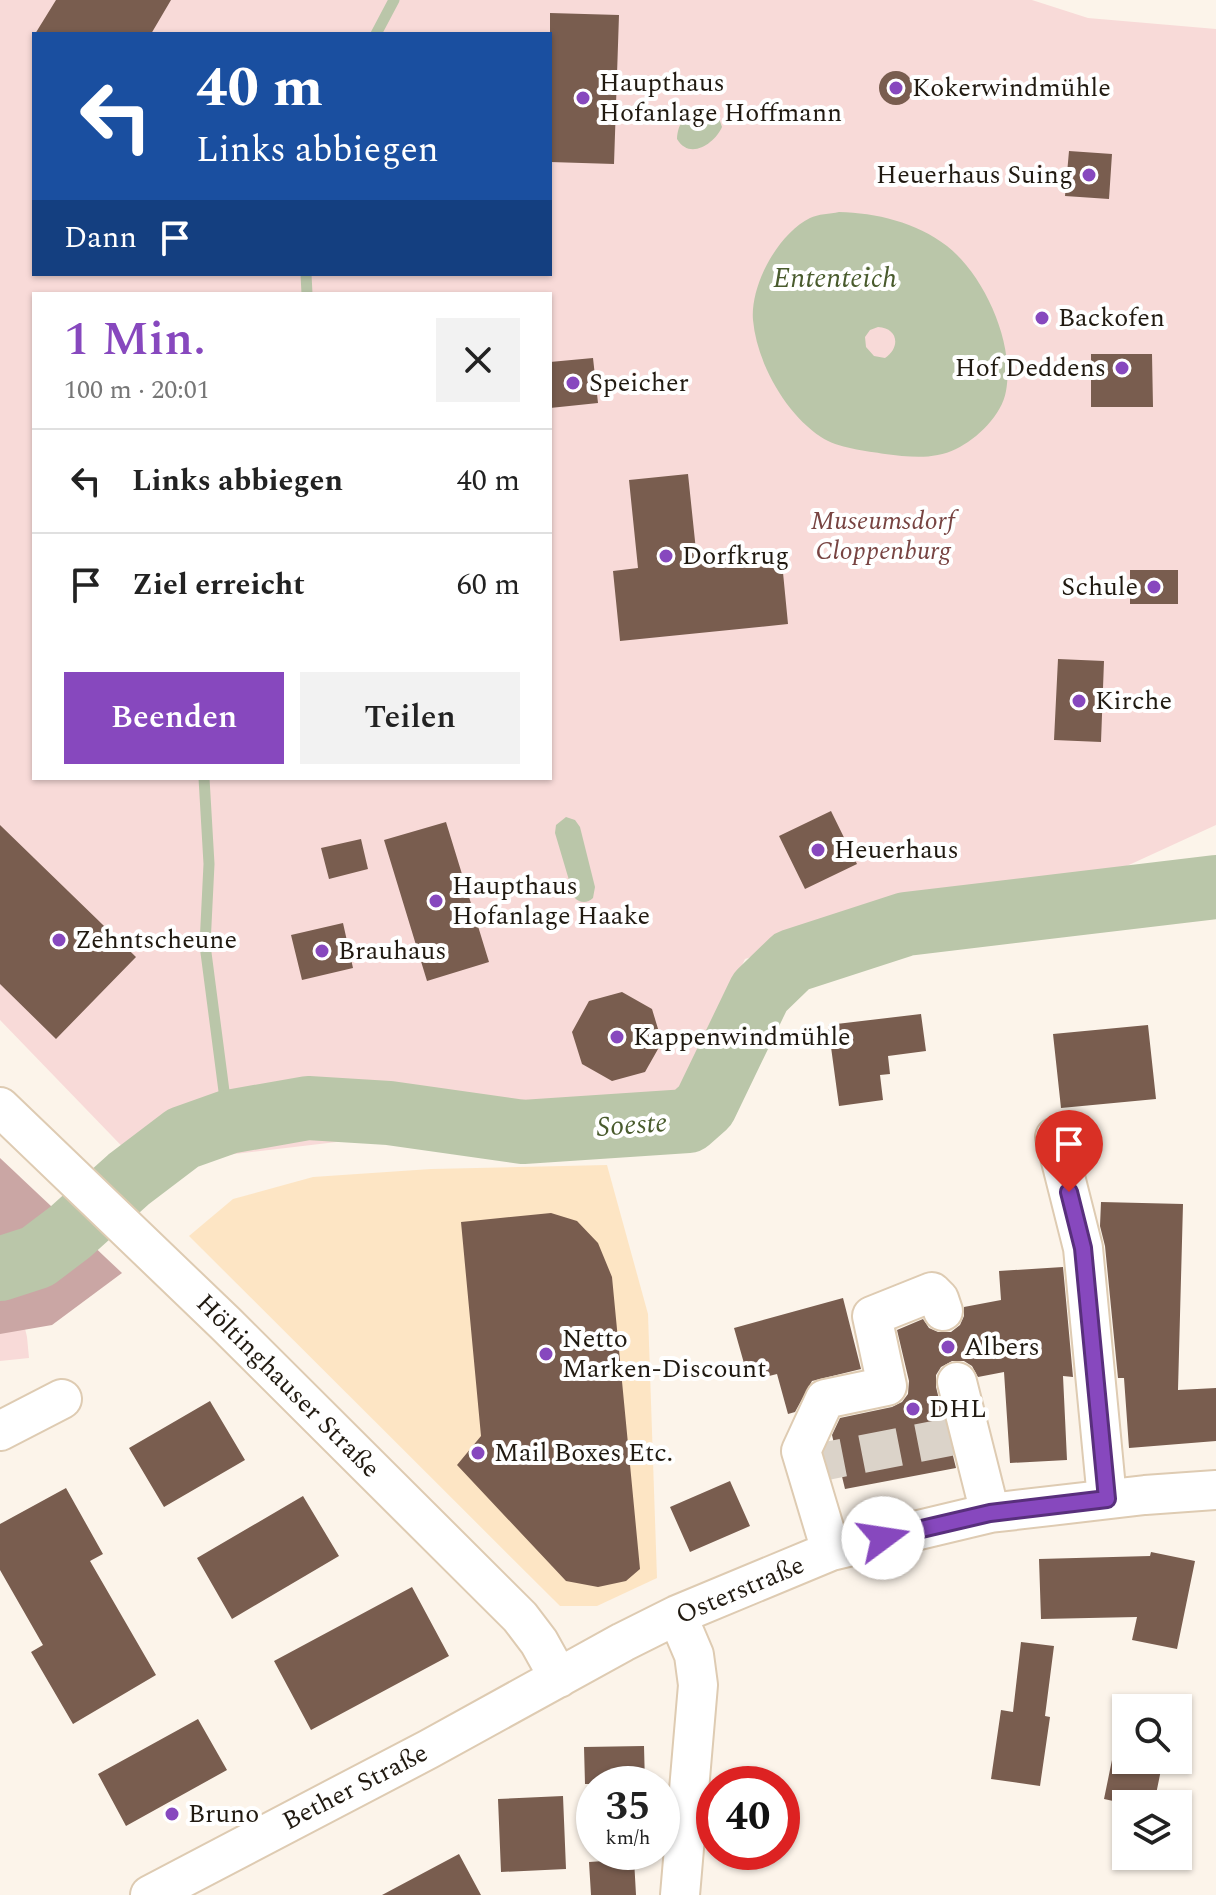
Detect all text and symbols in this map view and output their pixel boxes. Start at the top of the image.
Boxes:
text: 40 m [196,46,323,131]
place label: Haupthaus Hofanlage Hoffmann [599,63,842,133]
icon: left [64,64,168,168]
place label: Kokerwindmühle [912,68,1111,108]
marker: Kokerwindmühle [887,79,905,97]
marker: Haupthaus Hofanlage Hoffmann [574,89,592,107]
text: Links abbiegen [196,123,439,178]
place label: Heuerhaus Suing [876,155,1073,195]
marker: Heuerhaus Suing [1080,166,1098,184]
text: Dann [64,215,137,261]
icon: arrive [153,216,197,260]
water label: Ententeich [773,257,897,300]
place label: Backofen [1058,298,1165,338]
text: 1 Min. [64,303,206,376]
marker: Backofen [1033,309,1051,327]
button: close [436,318,520,402]
place label: Hof Deddens [955,348,1106,388]
marker: Hof Deddens [1113,359,1131,377]
place label: Speicher [589,363,689,403]
text: 100 m · 20:01 [64,370,210,410]
marker: Speicher [564,374,582,392]
text: Links abbiegen [132,458,343,504]
text: 40 m [457,458,520,504]
icon: left [64,459,108,503]
park label: Museumsdorf Cloppenburg [811,501,959,571]
place label: Dorfkrug [682,536,789,576]
marker: Dorfkrug [657,547,675,565]
text: Ziel erreicht [132,562,305,608]
text: 60 m [457,562,520,608]
icon: arrive [64,563,108,607]
place label: Schule [1061,567,1138,607]
marker: Schule [1145,578,1163,596]
button: Beenden [64,672,284,764]
button: Teilen [300,672,520,764]
place label: Kirche [1095,681,1172,721]
marker: Kirche [1070,692,1088,710]
place label: Heuerhaus [834,830,959,870]
marker: Heuerhaus [809,841,827,859]
place label: Haupthaus Hofanlage Haake [452,866,650,936]
marker: Haupthaus Hofanlage Haake [427,892,445,910]
place label: Zehntscheune [75,920,237,960]
marker: Zehntscheune [50,931,68,949]
place label: Brauhaus [338,931,447,971]
marker: Brauhaus [313,942,331,960]
place label: Kappenwindmühle [633,1017,851,1057]
marker: Kappenwindmühle [608,1028,626,1046]
water label: Soeste [595,1101,669,1149]
pin [1035,1110,1103,1192]
icon: arrive [1047,1122,1091,1166]
street label: Höltinghauser Straße [187,1285,389,1487]
place label: Netto Marken-Discount [562,1319,766,1389]
place label: Albers [964,1327,1040,1367]
marker: Albers [939,1338,957,1356]
marker: Netto Marken-Discount [537,1345,555,1363]
place label: DHL [929,1389,987,1429]
marker: DHL [904,1400,922,1418]
place label: Mail Boxes Etc. [494,1433,673,1473]
marker: Mail Boxes Etc. [469,1444,487,1462]
position arrow [841,1496,925,1580]
street label: Osterstraße [670,1545,810,1635]
map controls [1112,1694,1192,1870]
button: search [1112,1694,1192,1774]
street label: Bether Straße [275,1733,435,1841]
speed limit sign: 40 [696,1766,800,1870]
text: 35 [606,1777,650,1838]
button: layers [1112,1790,1192,1870]
place label: Bruno [188,1794,259,1834]
marker: Bruno [163,1805,181,1823]
text: km/h [606,1823,651,1853]

